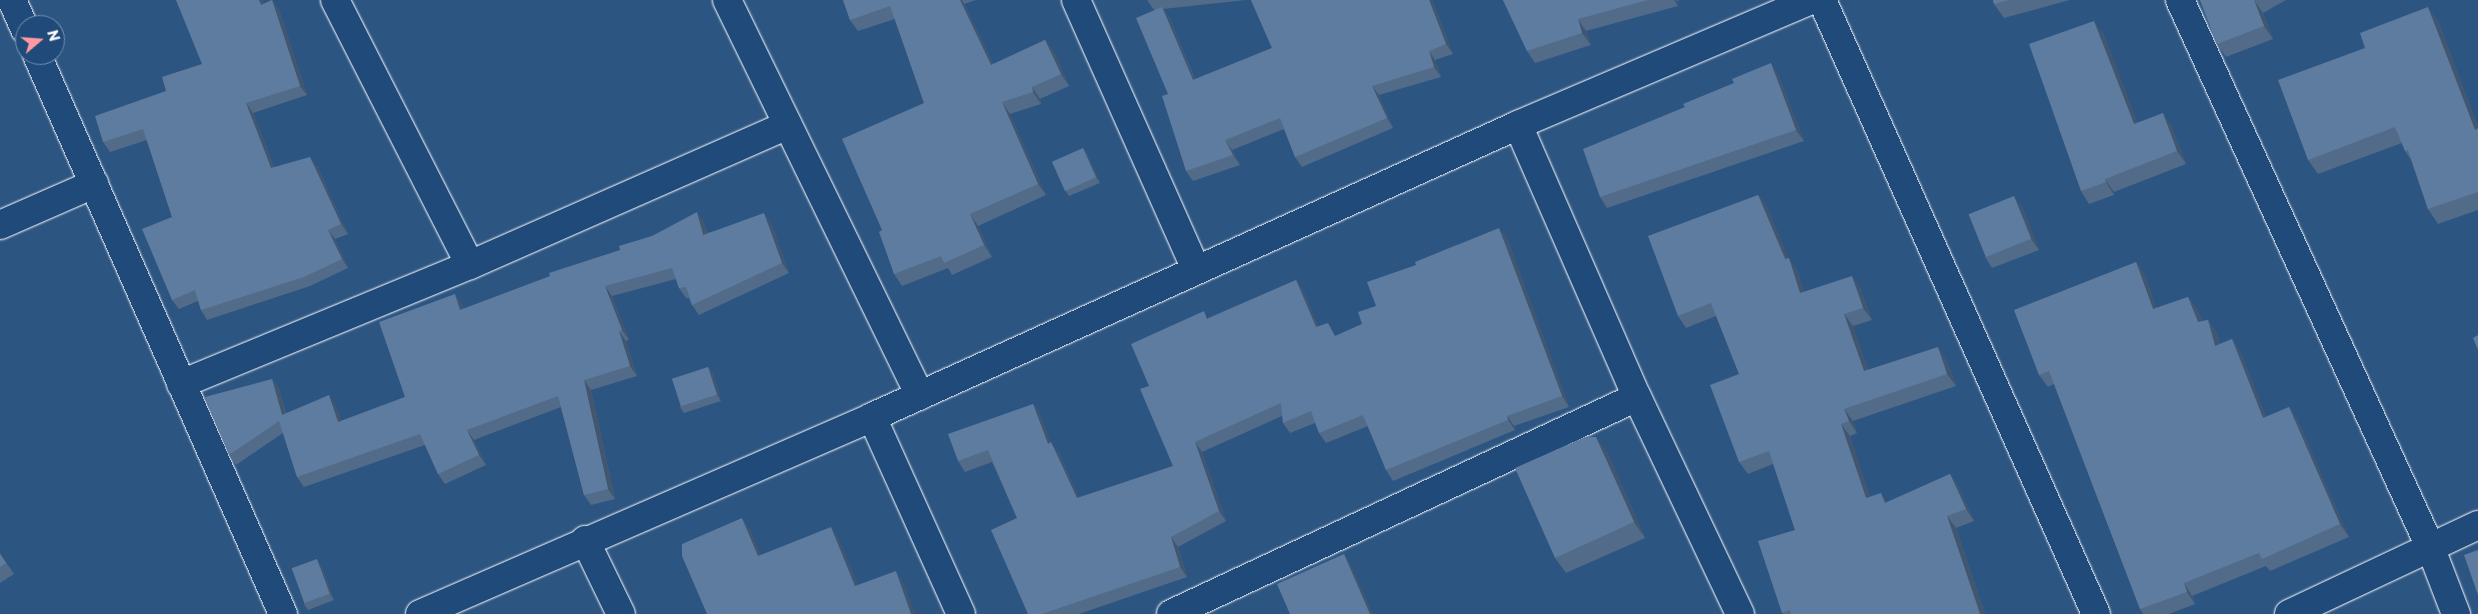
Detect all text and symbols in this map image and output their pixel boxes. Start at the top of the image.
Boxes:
north arrow [15,15,65,65]
text: N [42,27,65,44]

